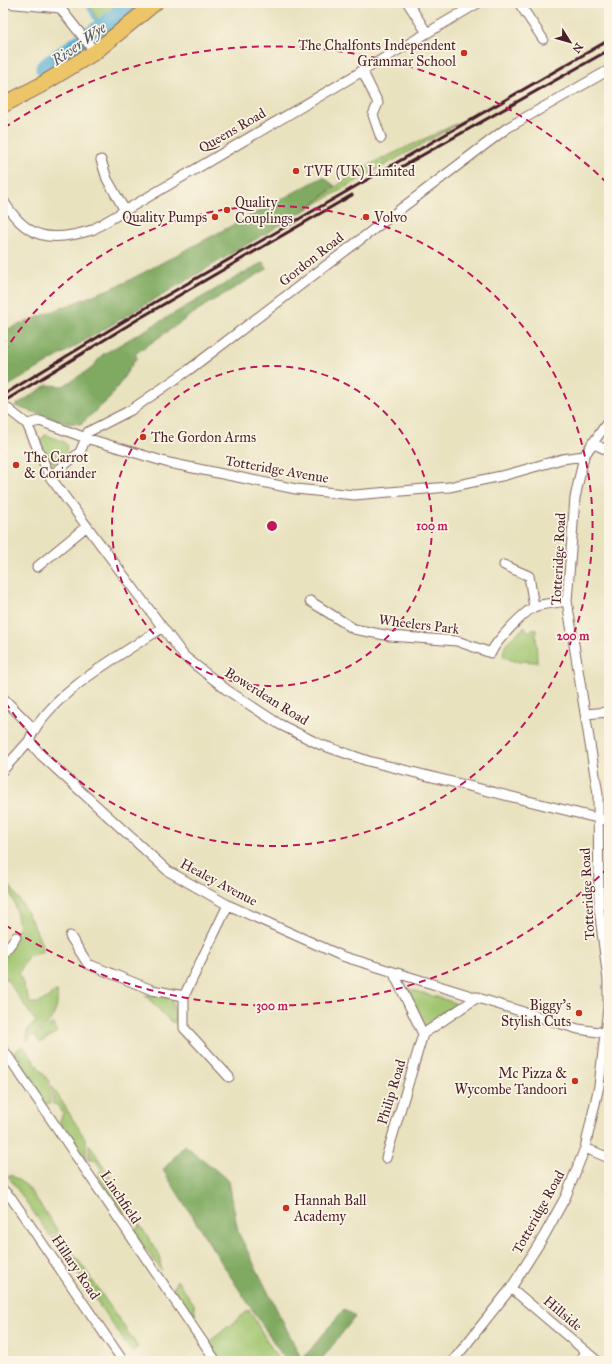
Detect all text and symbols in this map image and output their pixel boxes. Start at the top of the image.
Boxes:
water label: River Wye [47,18,110,70]
north arrow [550,22,590,62]
place label: The Chalfonts Independent Grammar School [298,37,456,70]
text: N [569,40,586,56]
marker: The Chalfonts Independent Grammar School [459,48,469,58]
street label: Queens Road [196,104,269,156]
place label: TVF (UK) Limited [304,163,415,181]
marker: TVF (UK) Limited [291,166,301,176]
place label: Quality Couplings [235,194,293,227]
marker: Quality Couplings [222,205,232,215]
place label: Quality Pumps [122,209,207,226]
place label: Volvo [373,209,407,226]
marker: Quality Pumps [210,212,220,222]
marker: Volvo [361,212,371,222]
street label: Gordon Road [276,229,347,290]
place label: The Gordon Arms [151,429,256,446]
marker: The Gordon Arms [138,432,148,442]
place label: The Carrot & Coriander [24,449,97,482]
street label: Totteridge Avenue [224,452,330,487]
marker: The Carrot & Coriander [11,460,21,470]
street label: Totteridge Road [548,512,569,606]
centre of rings [265,519,279,533]
text: 100 m [416,519,449,533]
street label: Wheelers Park [378,611,461,638]
text: 200 m [557,629,590,643]
street label: Bowerdean Road [222,664,312,729]
street label: Totteridge Road [577,847,598,941]
street label: Healey Avenue [177,855,260,910]
place label: Biggy's Stylish Cuts [501,997,571,1030]
text: 300 m [256,999,289,1014]
marker: Biggy's Stylish Cuts [574,1008,584,1018]
street label: Philip Road [374,1058,409,1127]
place label: Mc Pizza & Wycombe Tandoori [454,1065,567,1098]
marker: Mc Pizza & Wycombe Tandoori [570,1076,580,1086]
street label: Linchfield [97,1168,144,1227]
street label: Totteridge Road [509,1168,568,1257]
place label: Hannah Ball Academy [293,1192,367,1225]
marker: Hannah Ball Academy [281,1203,291,1213]
street label: Hillary Road [48,1232,103,1303]
street label: Hillside [540,1292,586,1335]

